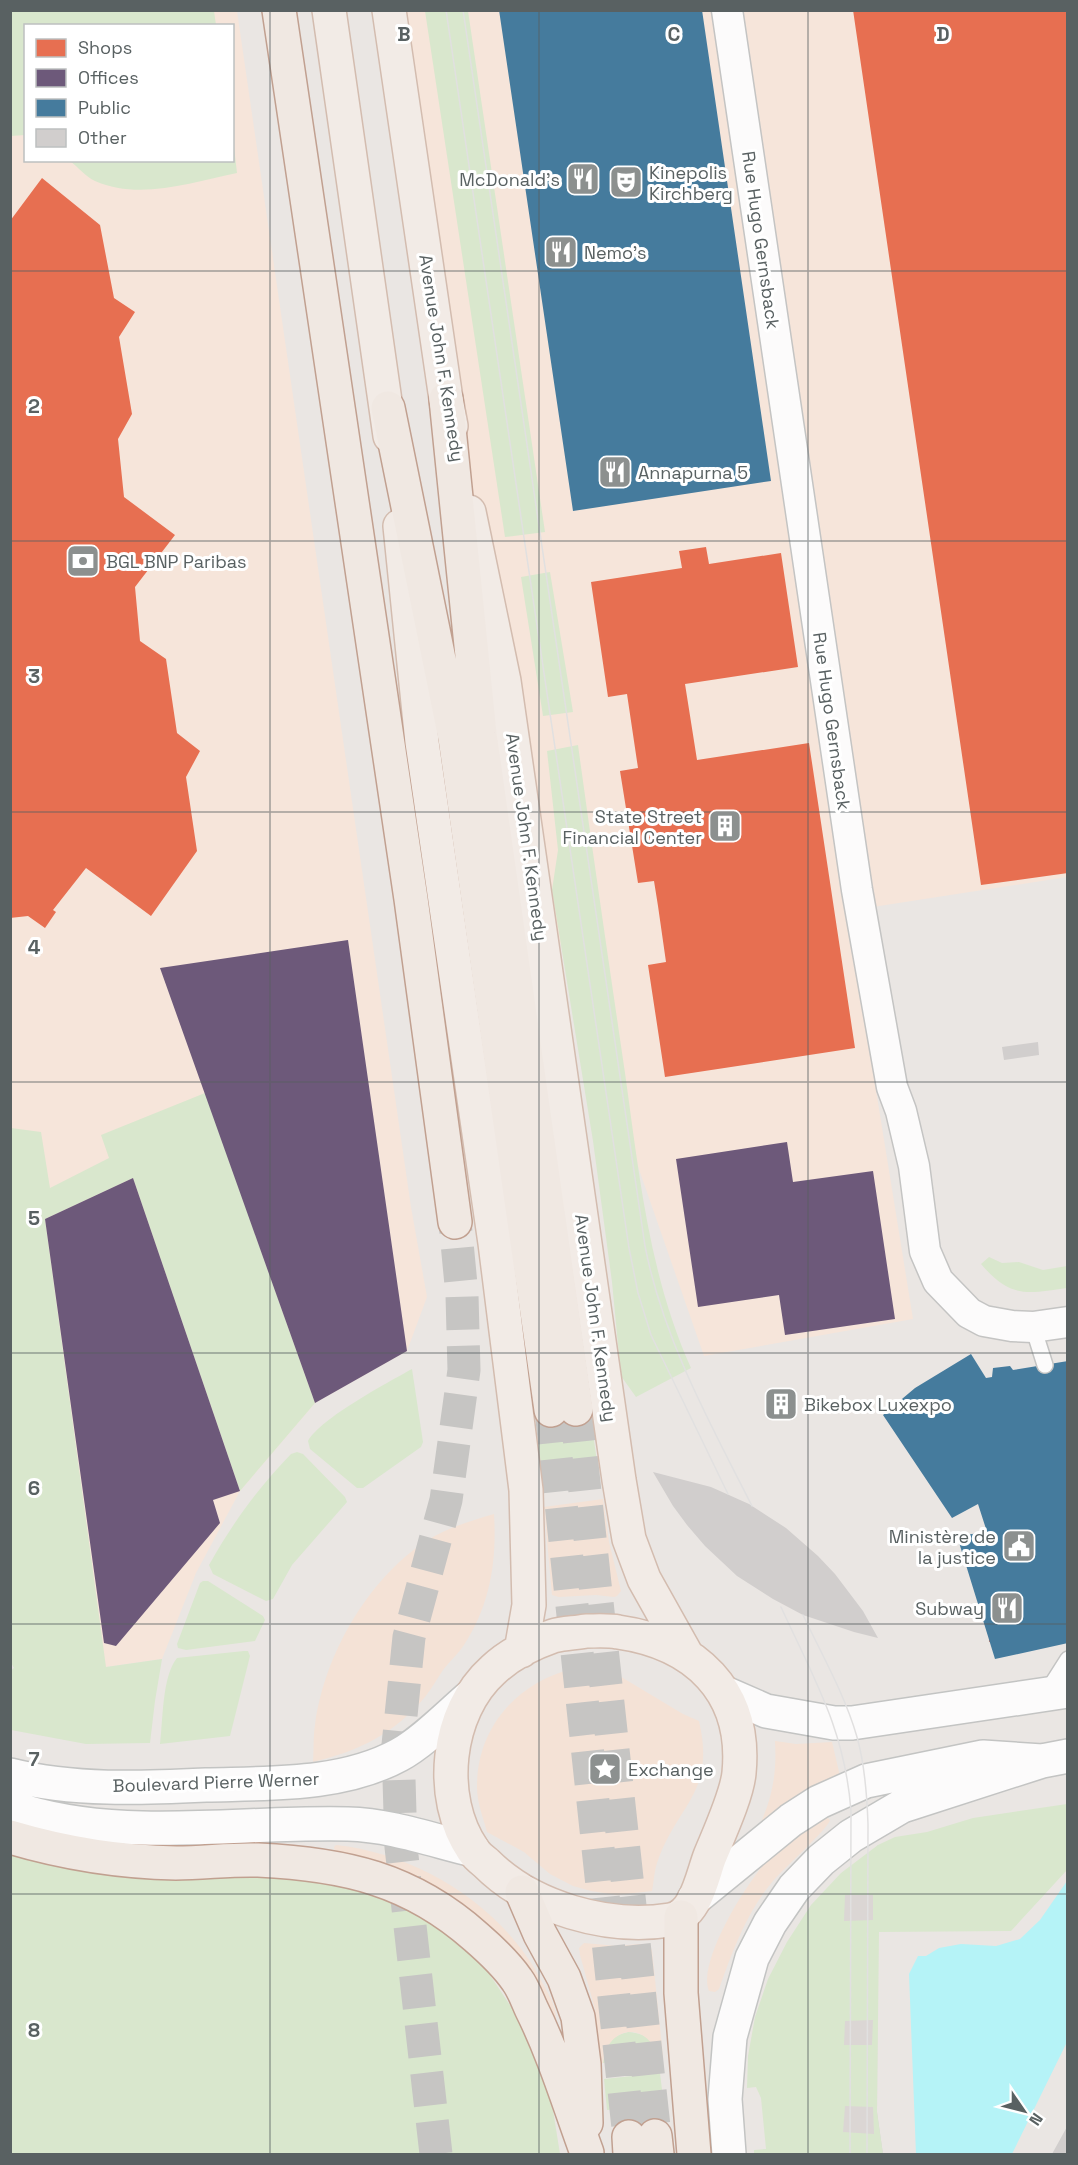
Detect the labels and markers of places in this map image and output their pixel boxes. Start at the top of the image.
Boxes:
restaurant icon: McDonald's [565,161,601,197]
place label: Kinepolis Kirchberg [649,161,733,205]
theatre icon: Kinepolis Kirchberg [608,164,644,200]
place label: McDonald's [459,168,560,191]
restaurant icon: Nemo's [543,234,579,270]
place label: Nemo's [584,241,647,264]
restaurant icon: Annapurna 5 [597,454,633,490]
place label: Annapurna 5 [638,461,748,484]
bank icon: BGL BNP Paribas [65,543,101,579]
place label: BGL BNP Paribas [106,550,247,573]
place label: State Street Financial Center [563,805,702,849]
building icon: State Street Financial Center [707,808,743,844]
building icon: Bikebox Luxexpo [763,1386,799,1422]
place label: Bikebox Luxexpo [804,1393,952,1416]
place label: Ministère de la justice [889,1525,996,1569]
public building icon: Ministère de la justice [1001,1528,1037,1564]
restaurant icon: Subway [989,1590,1025,1626]
place label: Subway [915,1597,984,1620]
place icon: Exchange [587,1751,623,1787]
place label: Exchange [628,1758,714,1781]

